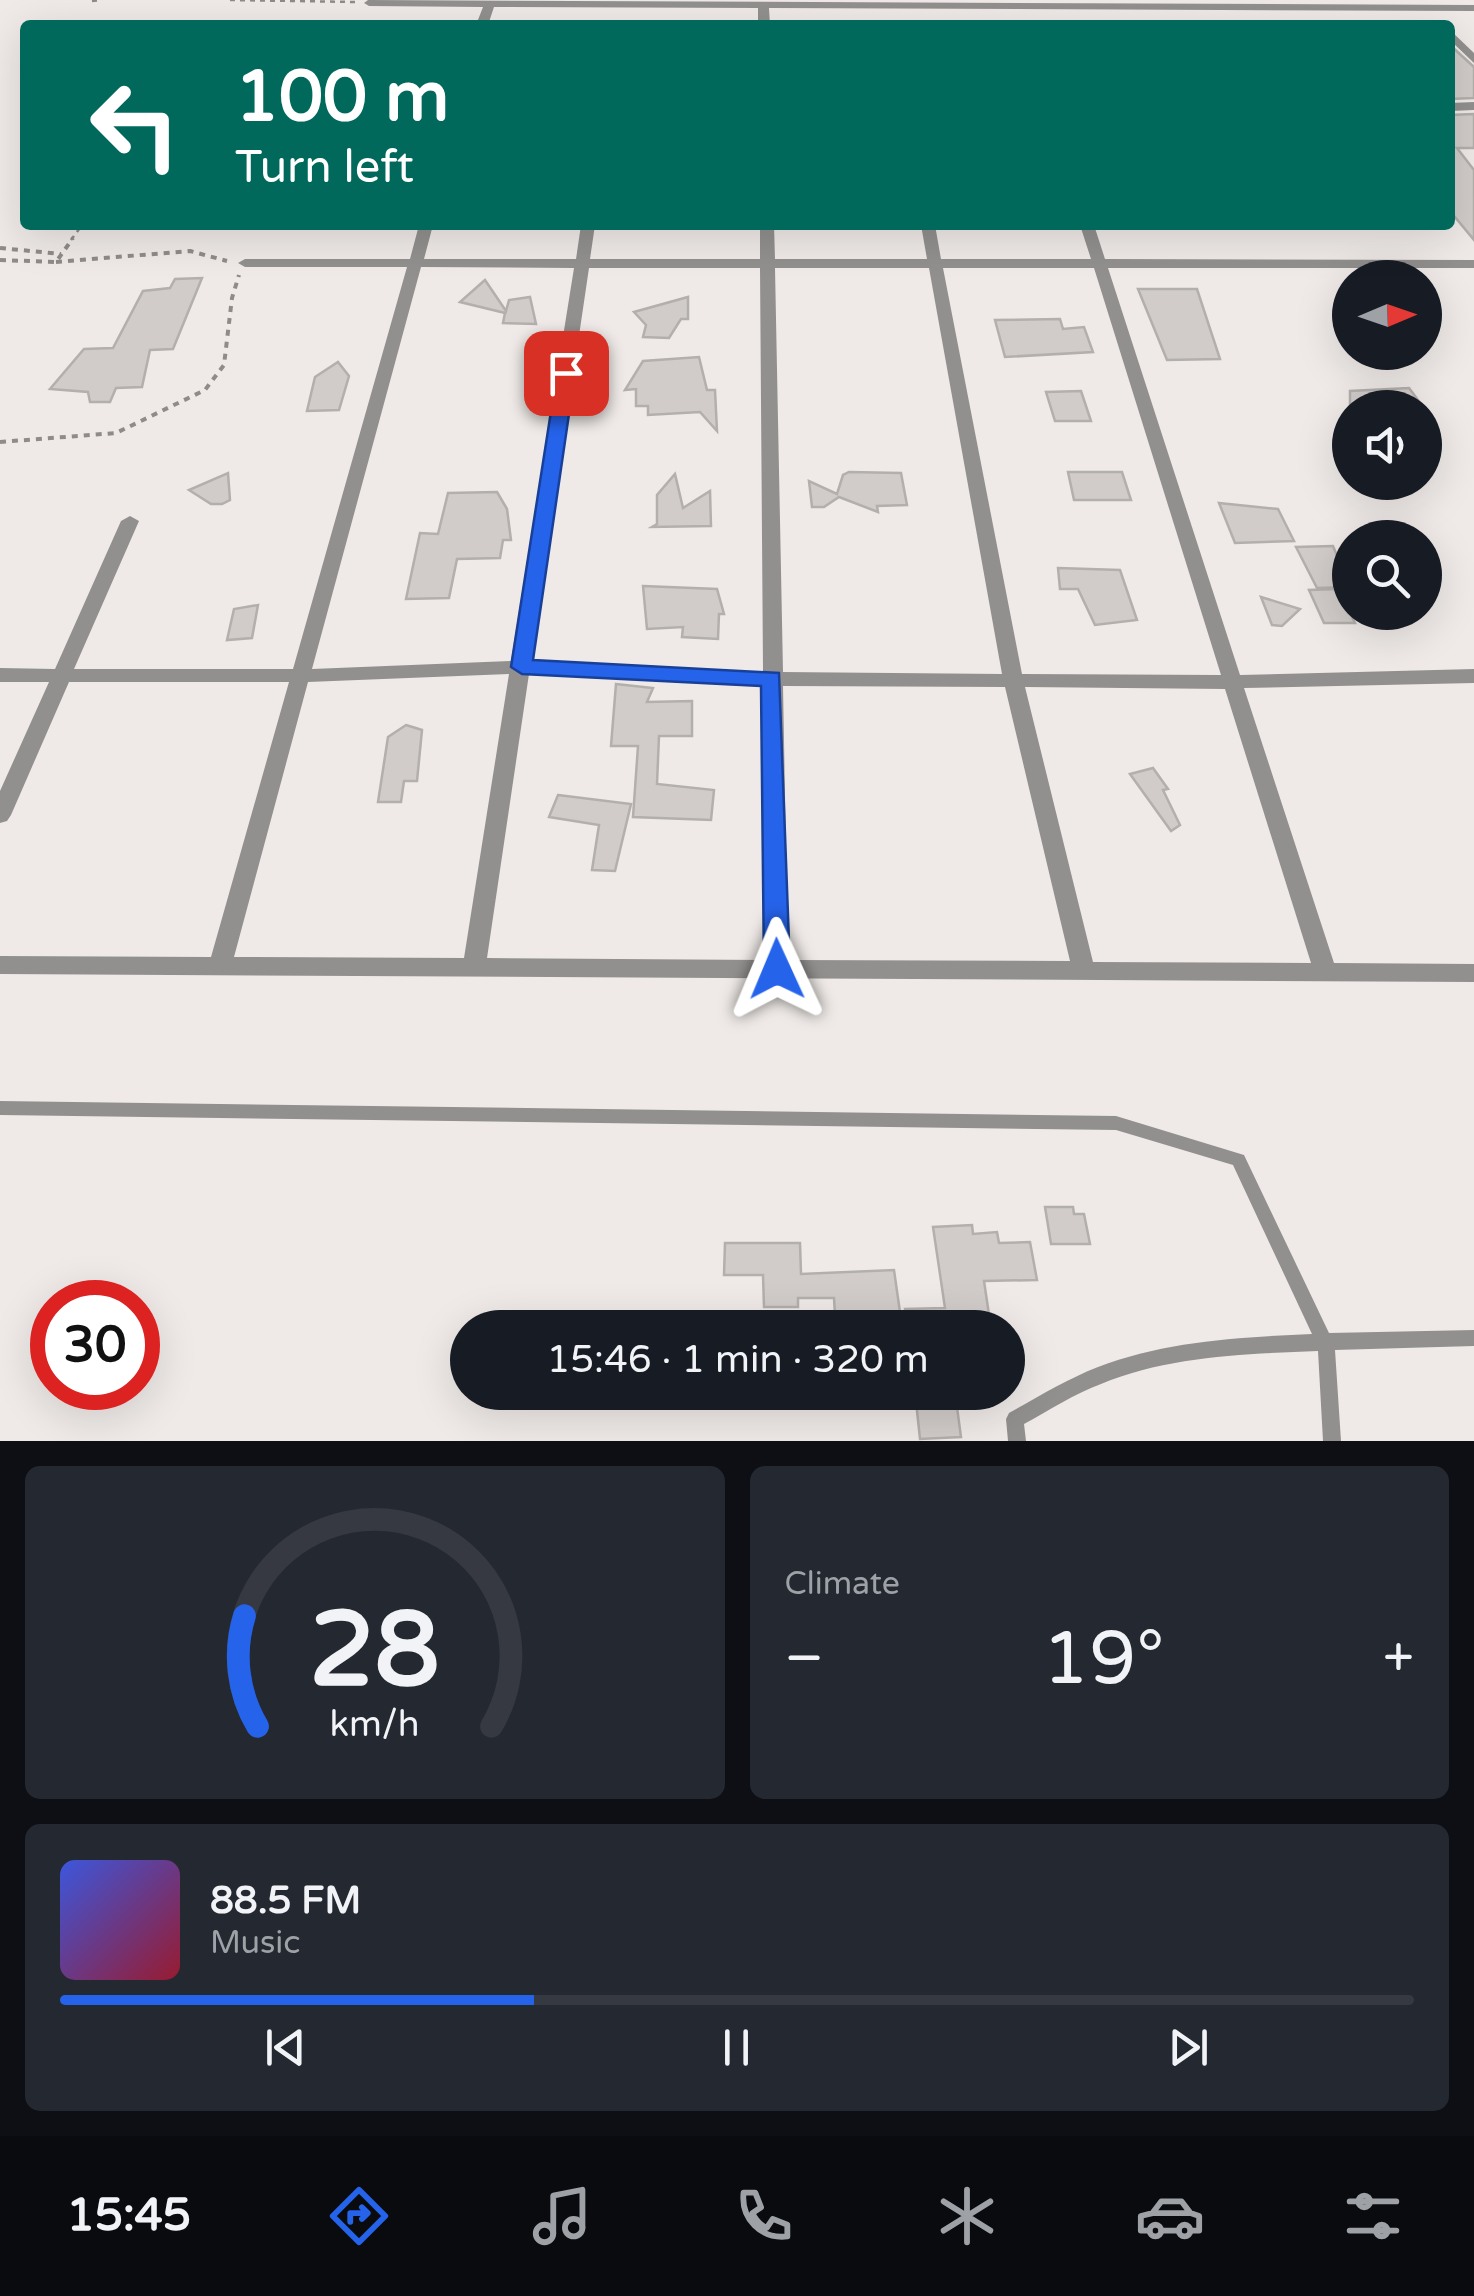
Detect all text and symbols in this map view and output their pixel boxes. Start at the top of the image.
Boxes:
text: 100 m [235,56,449,140]
icon: left [70,60,200,190]
text: Turn left [235,141,414,195]
north arrow [1332,260,1442,370]
map controls [1332,260,1442,630]
pin [524,331,609,416]
icon: arrive [539,346,594,401]
button: sound [1332,390,1442,500]
button: search [1332,520,1442,630]
position arrow [725,917,829,1021]
speed limit sign: 30 [30,1280,160,1410]
text: 15:46 · 1 min · 320 m [546,1337,929,1383]
text: Climate [785,1565,900,1603]
text: 28 [309,1589,440,1714]
text: 19° [1042,1614,1165,1704]
text: − [785,1626,824,1692]
text: + [1383,1626,1414,1692]
text: km/h [330,1703,420,1746]
text: 88.5 FM [210,1878,361,1924]
text: Music [210,1924,300,1962]
icon: previous [258,2020,313,2075]
icon: pause [709,2020,764,2075]
icon: next [1161,2020,1216,2075]
icon: directions [324,2181,394,2251]
icon: music [527,2181,597,2251]
icon: phone [729,2181,799,2251]
icon: climate [932,2181,1002,2251]
icon: car [1135,2181,1205,2251]
icon: filters [1338,2181,1408,2251]
text: 15:45 [66,2189,191,2243]

